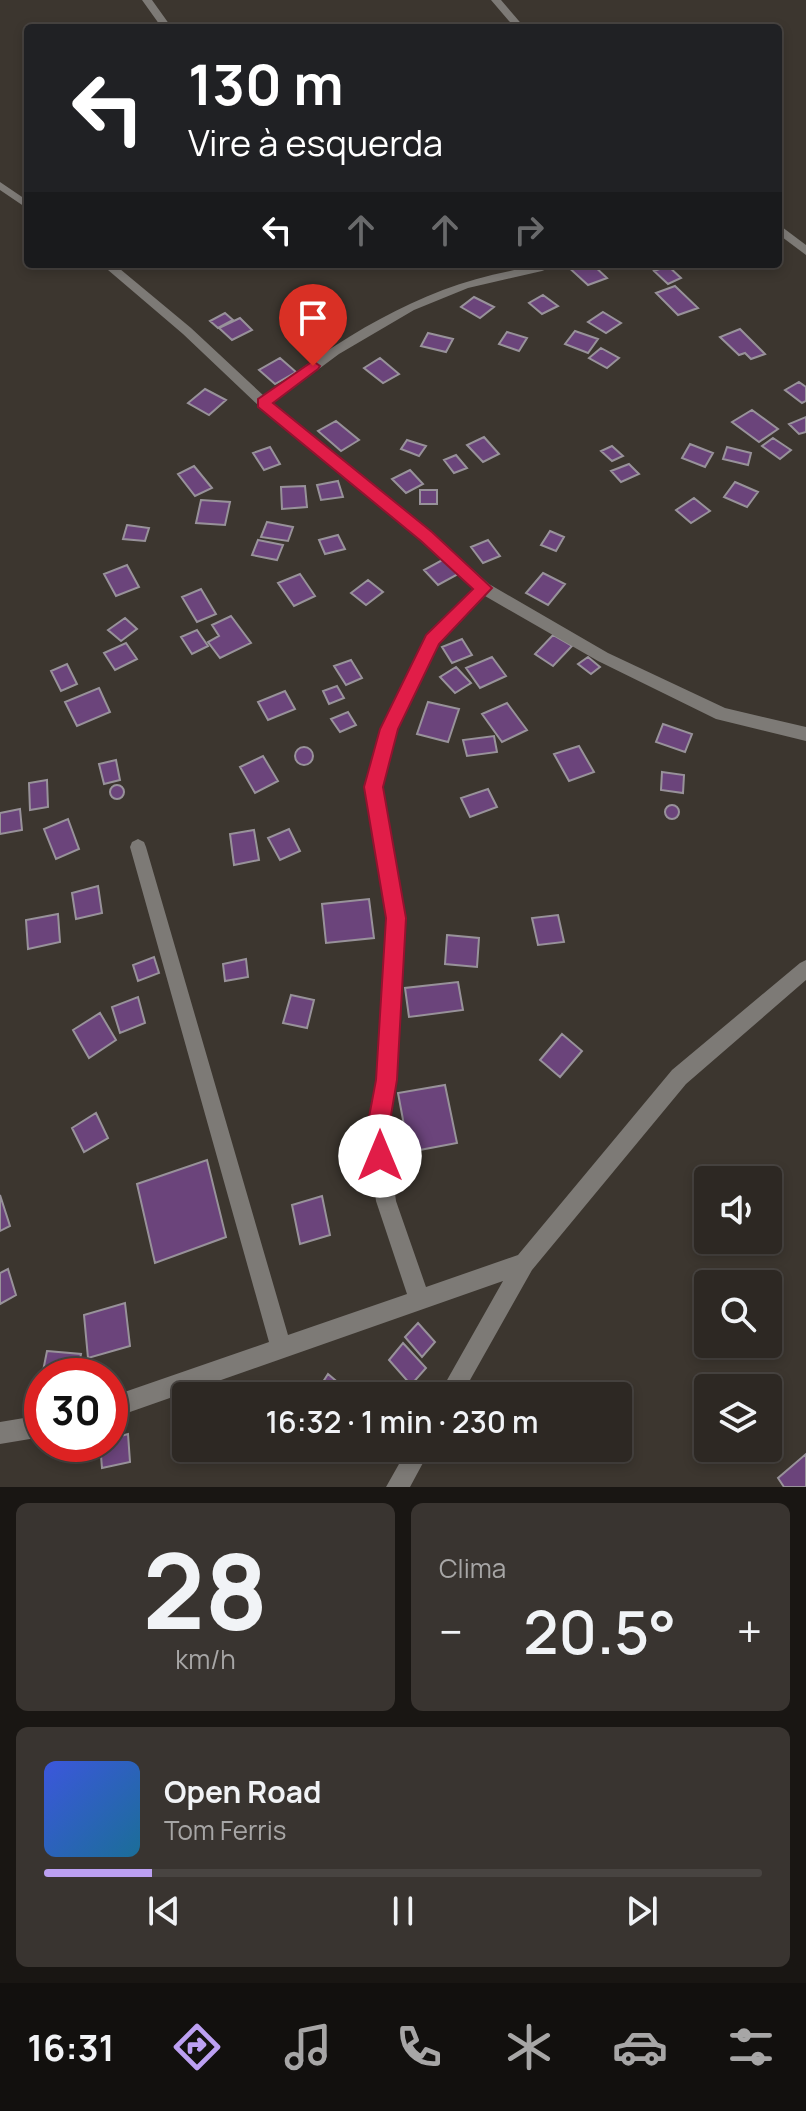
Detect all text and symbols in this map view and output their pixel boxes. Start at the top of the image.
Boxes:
text: 130 m [188,45,344,122]
icon: left [56,56,160,160]
text: Vire à esquerda [188,118,443,167]
icon: left [255,208,299,252]
icon: ahead [339,208,383,252]
icon: ahead [423,208,467,252]
icon: right [507,208,551,252]
pin [279,284,347,366]
icon: arrive [291,296,335,340]
position arrow [338,1114,422,1198]
map controls [694,1166,782,1462]
button: sound [694,1166,782,1254]
button: search [694,1270,782,1358]
speed limit sign: 30 [24,1358,128,1462]
button: layers [694,1374,782,1462]
text: 16:32 · 1 min · 230 m [265,1401,539,1442]
text: 28 [143,1518,268,1660]
text: Clima [439,1550,506,1586]
text: 20.5° [523,1590,676,1672]
text: − [439,1601,463,1661]
text: + [737,1601,762,1661]
text: km/h [175,1641,236,1677]
text: Open Road [164,1771,321,1812]
text: Tom Ferris [164,1812,286,1848]
icon: previous [142,1889,186,1933]
icon: pause [381,1889,425,1933]
icon: next [620,1889,664,1933]
icon: directions [169,2019,225,2075]
icon: music [280,2019,336,2075]
icon: phone [391,2019,447,2075]
icon: climate [501,2019,557,2075]
icon: car [612,2019,668,2075]
icon: filters [723,2019,779,2075]
text: 16:31 [27,2023,115,2072]

